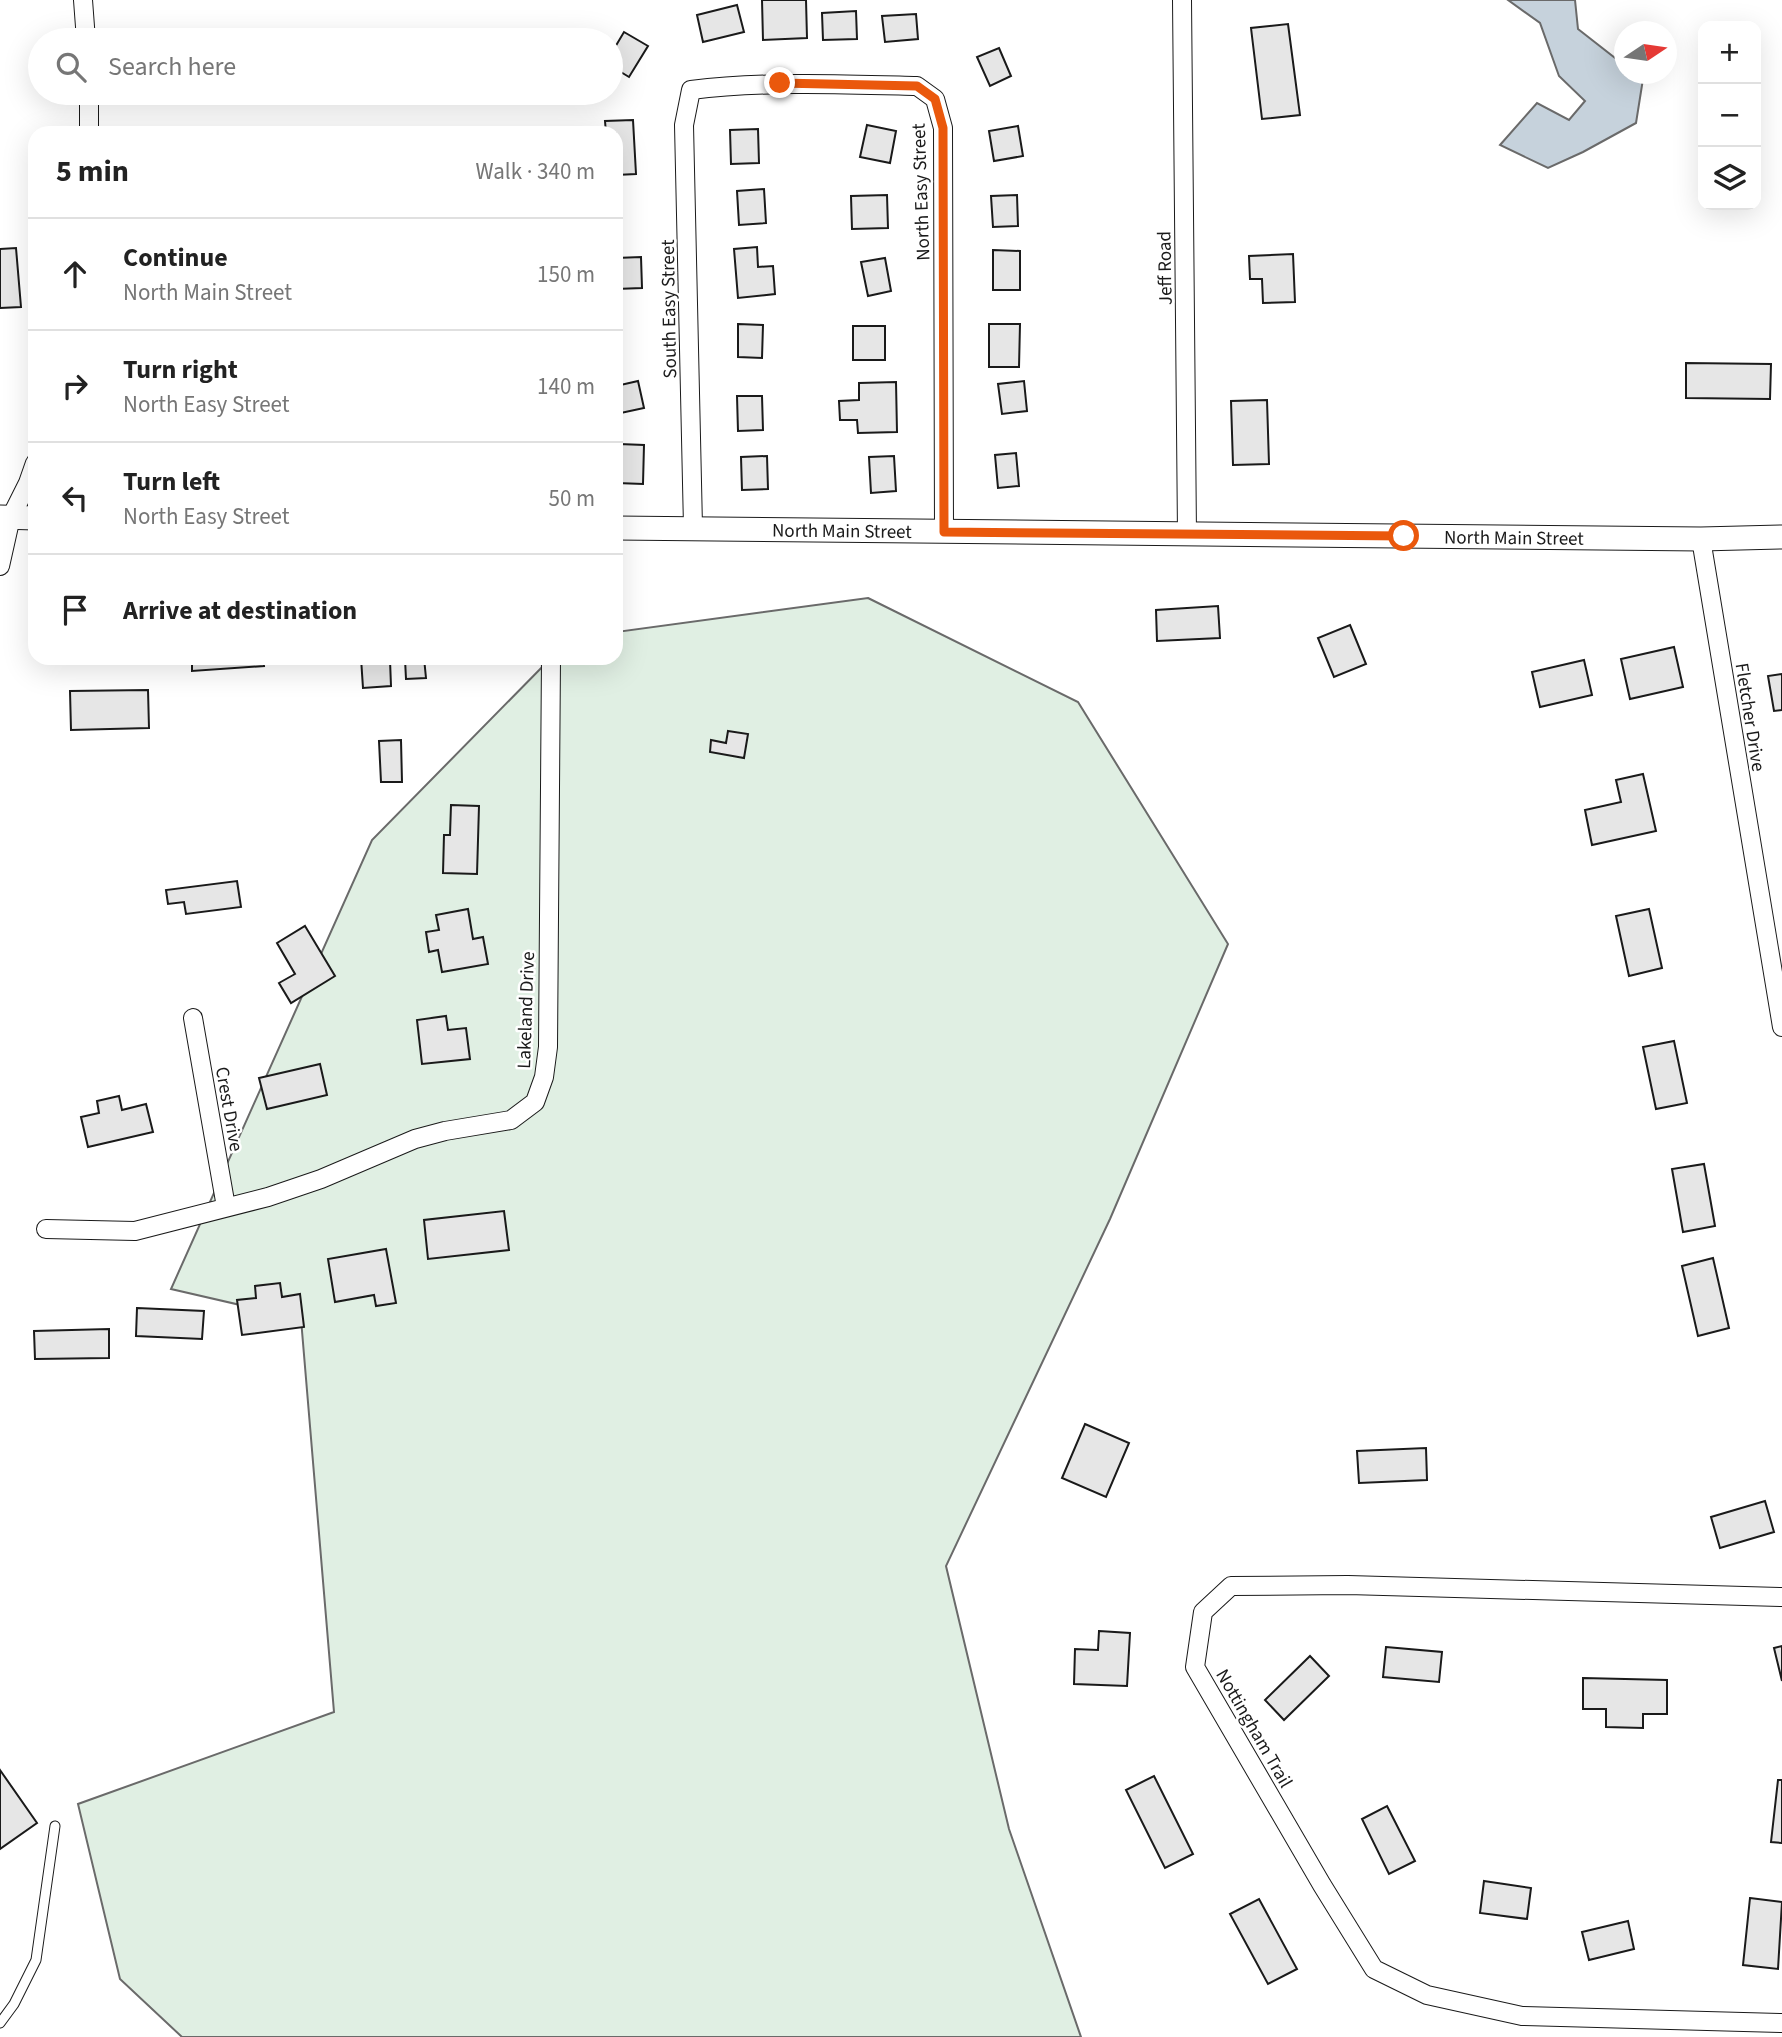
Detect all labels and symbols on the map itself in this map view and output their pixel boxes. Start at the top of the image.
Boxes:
north arrow [1614,21,1677,84]
route end [764,67,795,98]
street label: North Easy Street [906,122,937,261]
street label: Jeff Road [1151,231,1180,305]
street label: South Easy Street [655,239,684,379]
street label: North Main Street [772,518,913,546]
route start [1388,520,1419,551]
street label: North Main Street [1444,524,1585,553]
street label: Fletcher Drive [1728,661,1771,773]
street label: Lakeland Drive [511,951,542,1069]
street label: Crest Drive [208,1065,249,1154]
street label: Nottingham Trail [1209,1664,1299,1793]

